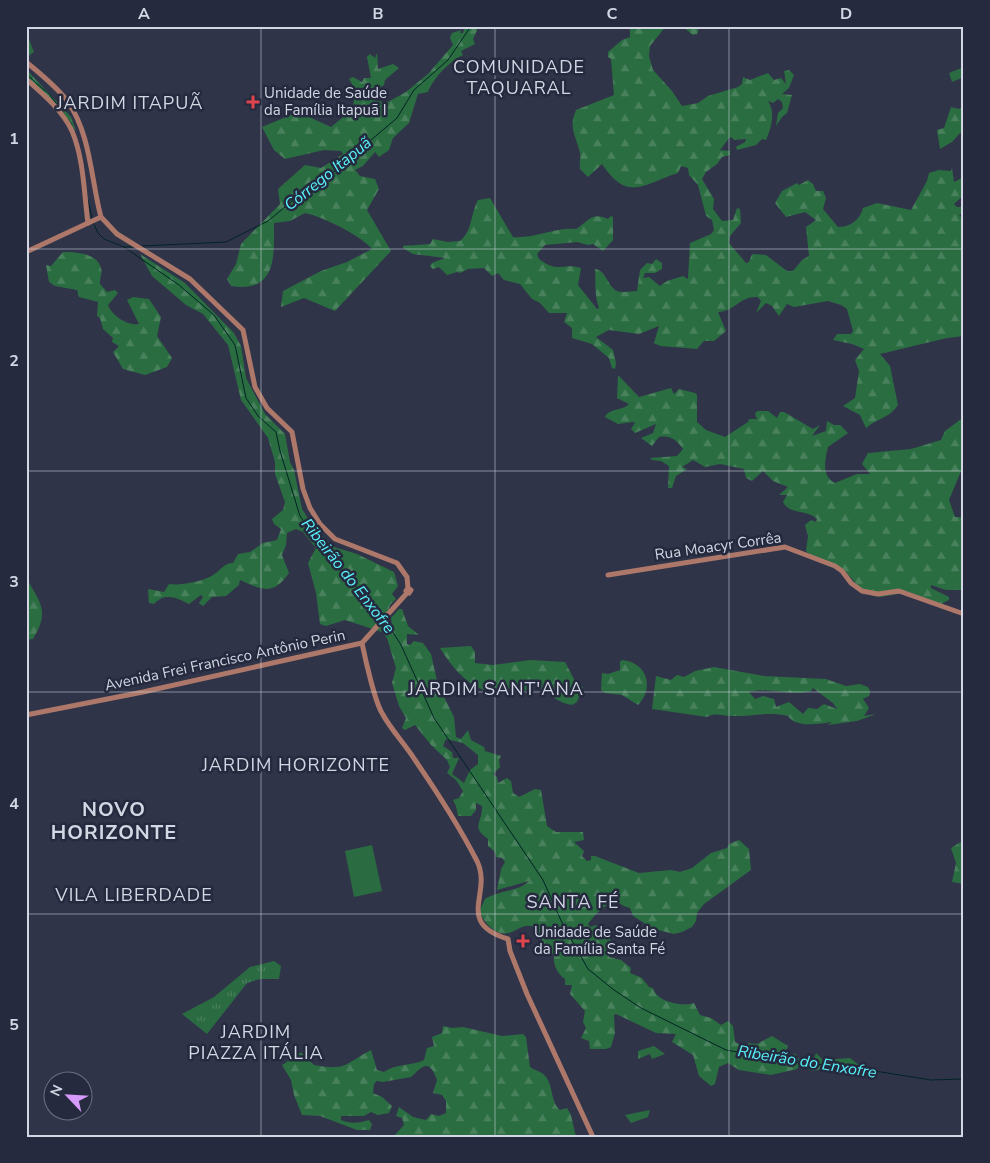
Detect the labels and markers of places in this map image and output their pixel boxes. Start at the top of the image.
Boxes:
place label: Unidade de Saúde da Família Itapuã I [264,83,387,120]
marker: Unidade de Saúde da Família Itapuã I [246,95,260,109]
place label: Unidade de Saúde da Família Santa Fé [534,922,665,959]
marker: Unidade de Saúde da Família Santa Fé [516,934,530,948]

